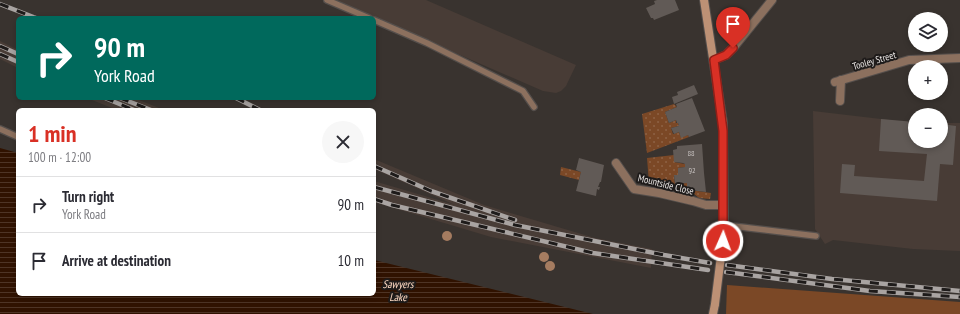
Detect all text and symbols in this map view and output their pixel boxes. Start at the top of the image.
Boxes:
pin [716,7.0,750,48]
map controls [908,12,948,148]
button: layers [908,12,948,52]
icon: arrive [722,13,744,35]
text: 90 m [94,28,145,65]
icon: right [28,32,80,84]
street label: Tooley Street [851,48,898,73]
button: + [908,60,948,100]
text: York Road [94,64,155,87]
button: − [908,108,948,148]
text: 1 min [28,118,76,149]
button: close [322,121,364,163]
house number: 88 [687,148,695,158]
text: 100 m · 12:00 [28,149,91,166]
house number: 92 [688,165,696,175]
street label: Mountside Close [637,171,695,198]
text: Turn right [62,187,114,206]
icon: right [28,194,50,216]
text: 90 m [338,195,364,214]
text: York Road [62,206,106,223]
position arrow [702,220,744,262]
icon: arrive [28,250,50,272]
text: Arrive at destination [62,251,171,270]
text: 10 m [338,251,364,270]
water label: Sawyers Lake [382,277,415,304]

